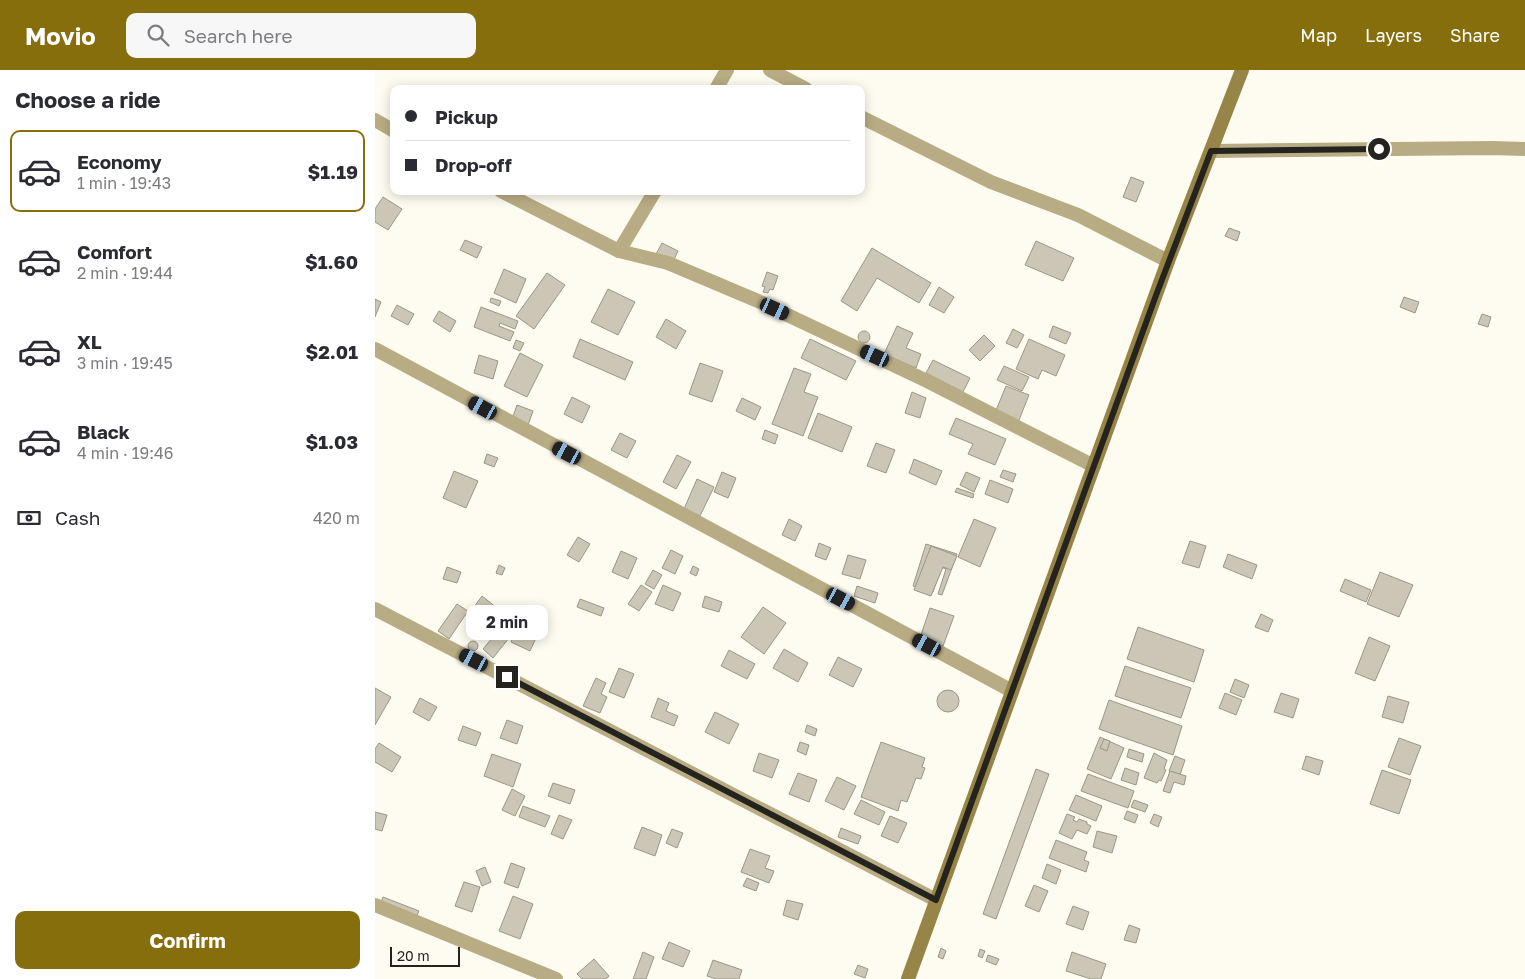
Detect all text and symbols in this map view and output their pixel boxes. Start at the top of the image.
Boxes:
search box [126,13,476,58]
text: Movio [25,21,96,50]
icon: search [144,21,172,49]
text: Search here [184,24,293,47]
text: Map [1300,24,1337,46]
text: Layers [1365,24,1422,46]
text: Share [1450,24,1500,46]
text: Choose a ride [15,86,161,113]
text: Pickup [435,105,498,128]
route start [1368,138,1390,160]
icon: car [17,149,62,194]
text: Economy [77,150,162,173]
text: Drop-off [435,153,512,176]
text: $1.19 [308,160,358,183]
text: 1 min · 19:43 [77,173,171,193]
icon: car [17,239,62,284]
text: Comfort [77,240,152,263]
text: $1.60 [305,250,358,273]
text: 2 min · 19:44 [77,263,173,283]
car [758,296,791,322]
icon: car [17,329,62,374]
text: XL [77,330,102,353]
text: $2.01 [305,340,358,363]
car [858,343,891,369]
text: 3 min · 19:45 [77,353,173,373]
car [466,394,499,422]
icon: car [17,419,62,464]
text: Black [77,420,130,443]
text: $1.03 [305,430,358,453]
car [550,439,583,467]
text: 4 min · 19:46 [77,443,174,463]
icon: cash [15,504,43,532]
text: Cash [55,506,100,529]
text: 420 m [313,508,360,528]
car [824,585,857,613]
callout: 2 min [466,604,548,640]
text: 2 min [486,612,528,632]
car [910,631,943,659]
car [457,647,490,673]
route end [496,666,518,688]
button: Confirm [15,911,360,969]
scale bar [390,944,460,967]
text: 20 m [397,947,430,964]

